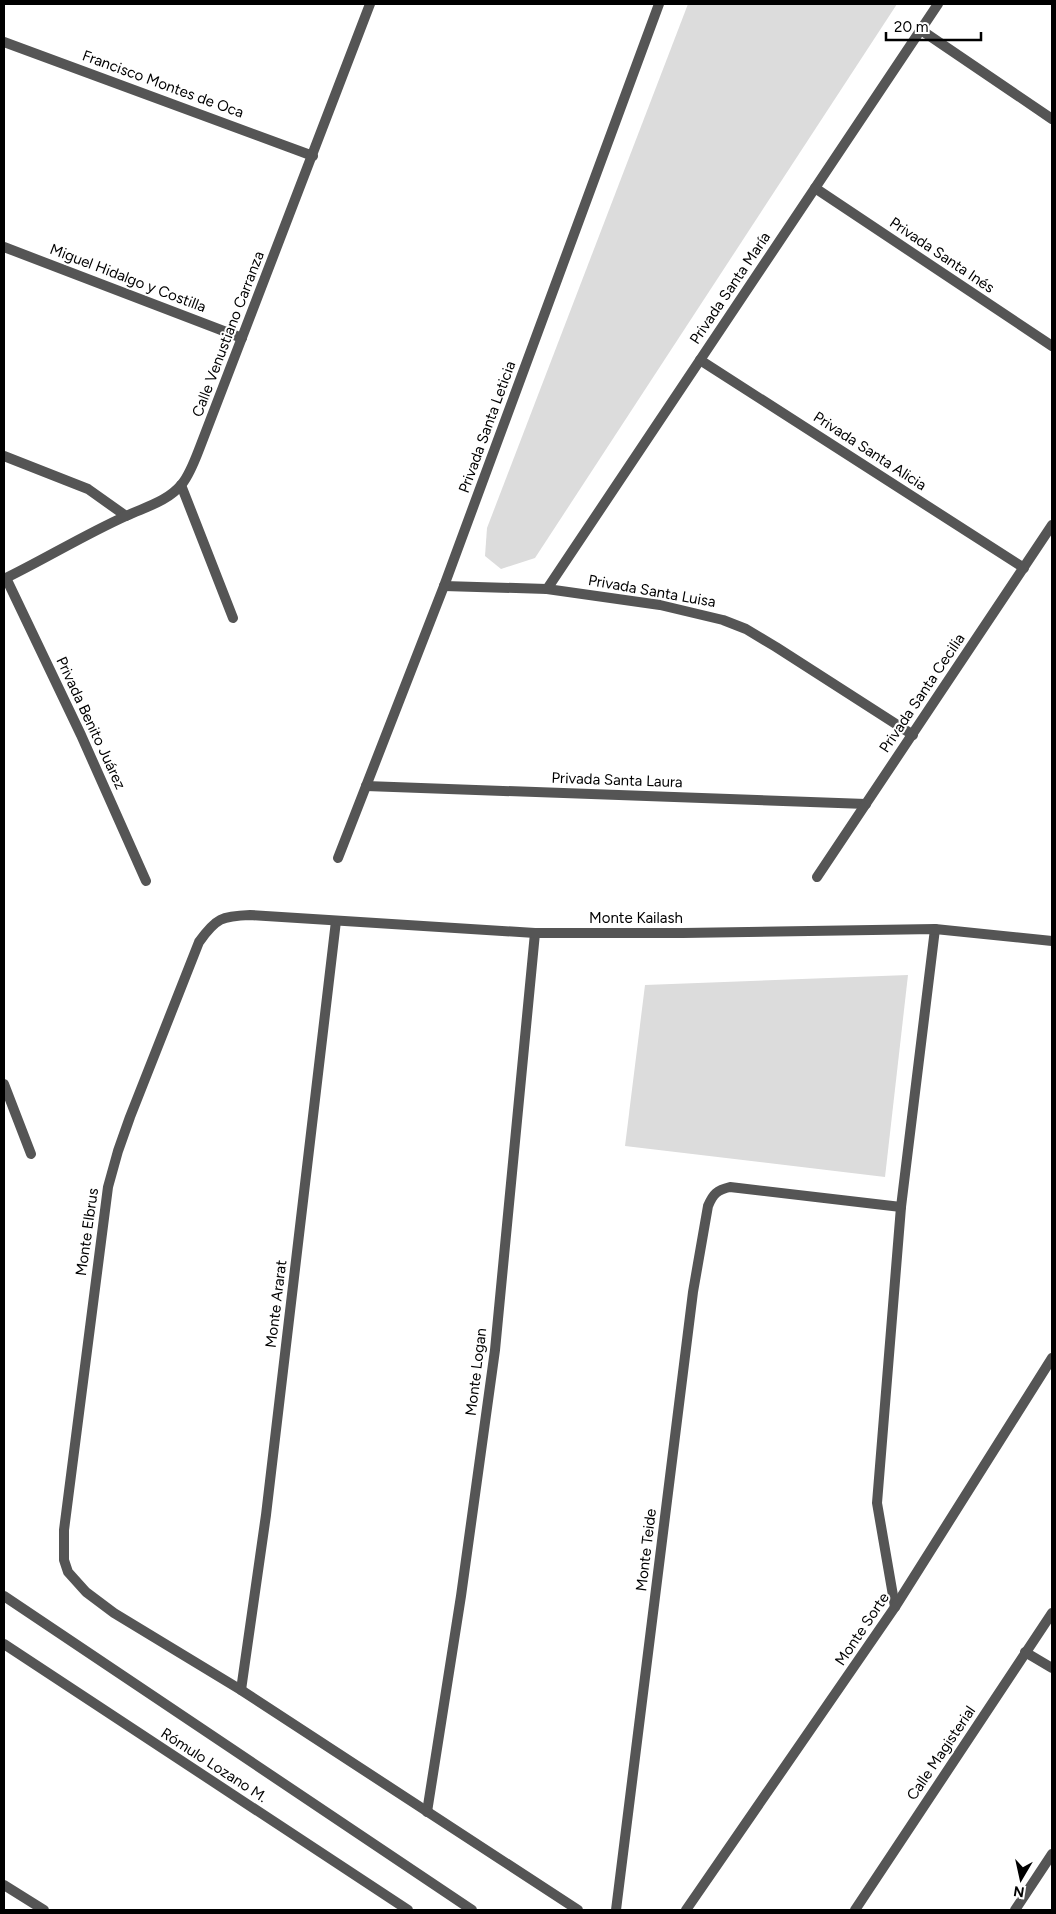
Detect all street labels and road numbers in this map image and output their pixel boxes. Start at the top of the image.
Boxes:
street label: Francisco Montes de Oca [80,46,246,122]
street label: Privada Santa Inés [886,213,998,297]
street label: Privada Santa María [686,229,774,347]
street label: Miguel Hidalgo y Costilla [47,240,209,316]
street label: Calle Venustiano Carranza [188,249,268,419]
street label: Privada Santa Leticia [455,359,519,495]
street label: Privada Santa Alicia [810,408,930,494]
street label: Privada Santa Luisa [587,571,717,611]
street label: Privada Santa Cecilia [875,630,969,756]
street label: Privada Benito Juárez [52,654,130,792]
street label: Privada Santa Laura [551,769,683,791]
street label: Monte Kailash [589,909,683,927]
street label: Monte Elbrus [72,1187,102,1277]
street label: Monte Ararat [262,1259,290,1349]
street label: Monte Logan [462,1327,490,1417]
street label: Monte Teide [632,1508,660,1592]
street label: Monte Sorte [831,1589,893,1669]
street label: Calle Magisterial [903,1702,979,1804]
street label: Rómulo Lozano M. [158,1724,270,1806]

